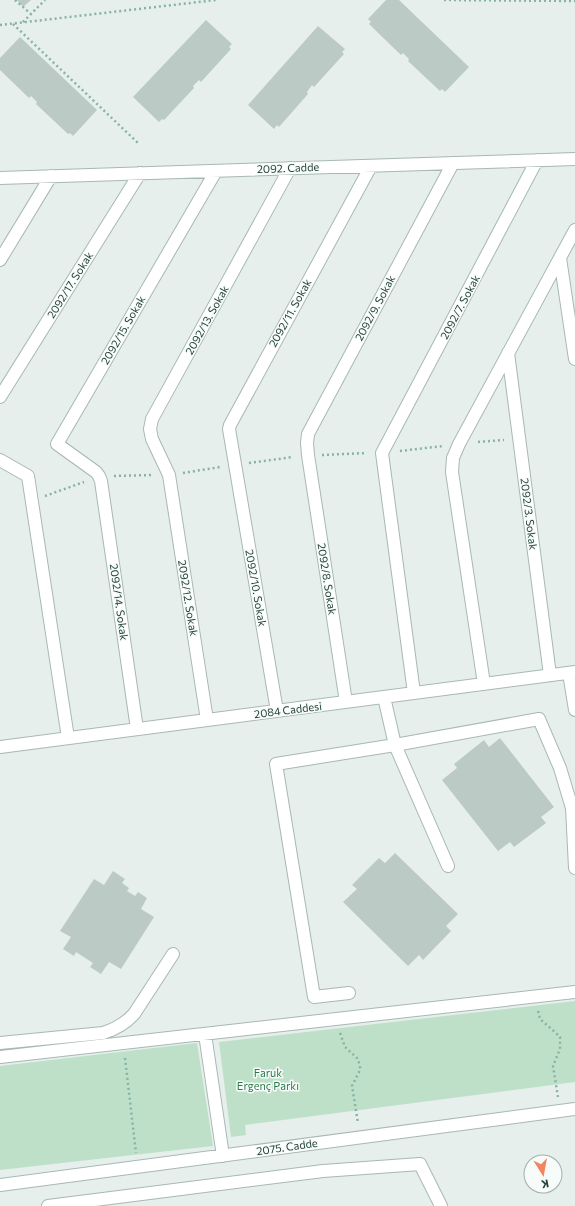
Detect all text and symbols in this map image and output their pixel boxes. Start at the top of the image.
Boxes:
street label: 2092. Cadde [257,160,320,175]
street label: 2092/17. Sokak [44,249,95,320]
street label: 2092/7. Sokak [437,272,482,341]
street label: 2092/9. Sokak [352,273,397,343]
street label: 2092/11. Sokak [266,276,314,349]
street label: 2092/13. Sokak [182,283,231,357]
street label: 2092/15. Sokak [98,293,147,366]
street label: 2092/3. Sokak [519,477,540,551]
street label: 2092/8. Sokak [315,542,340,616]
street label: 2092/10. Sokak [243,548,270,627]
street label: 2092/12. Sokak [176,559,201,637]
street label: 2092/14. Sokak [108,563,131,641]
street label: 2084 Caddesi [253,699,323,720]
park label: Faruk Ergenç Parkı [237,1066,299,1092]
street label: 2075. Cadde [256,1136,319,1157]
north arrow [523,1154,563,1194]
text: K [540,1177,550,1191]

